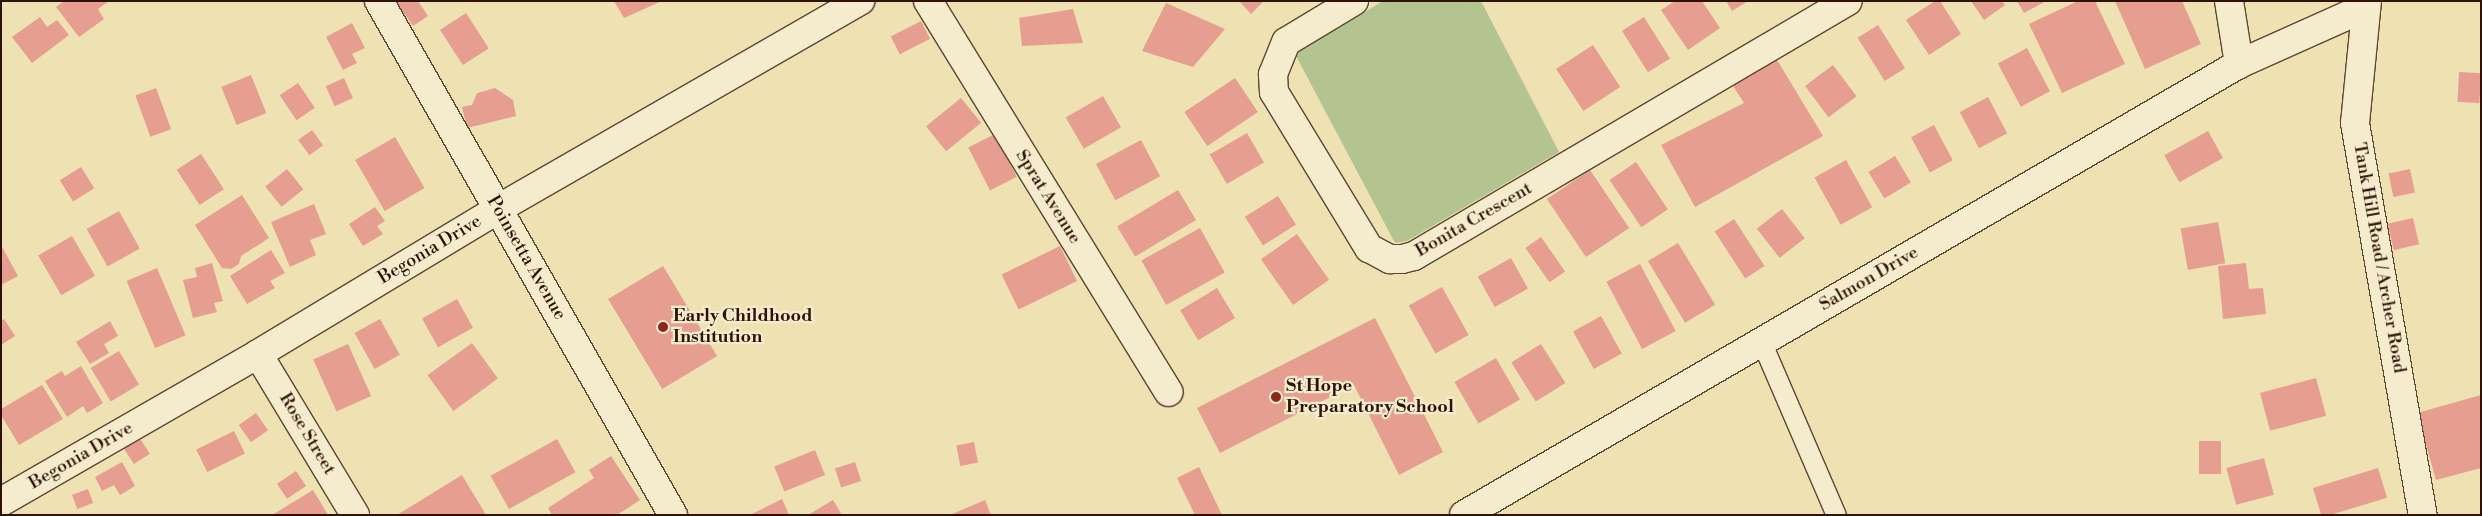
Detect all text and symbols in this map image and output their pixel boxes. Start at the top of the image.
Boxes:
street label: Tank Hill Road / Archer Road [2348,141,2410,375]
street label: Sprat Avenue [1011,146,1085,248]
street label: Bonita Crescent [1412,178,1536,262]
street label: Poinsetta Avenue [482,192,570,324]
street label: Begonia Drive [375,211,485,289]
street label: Salmon Drive [1816,242,1922,316]
place label: Early Childhood Institution [673,306,812,348]
marker: Early Childhood Institution [657,321,669,333]
place label: St Hope Preparatory School [1286,376,1454,418]
street label: Rose Street [274,389,340,479]
marker: St Hope Preparatory School [1270,391,1282,403]
street label: Begonia Drive [25,418,137,494]

